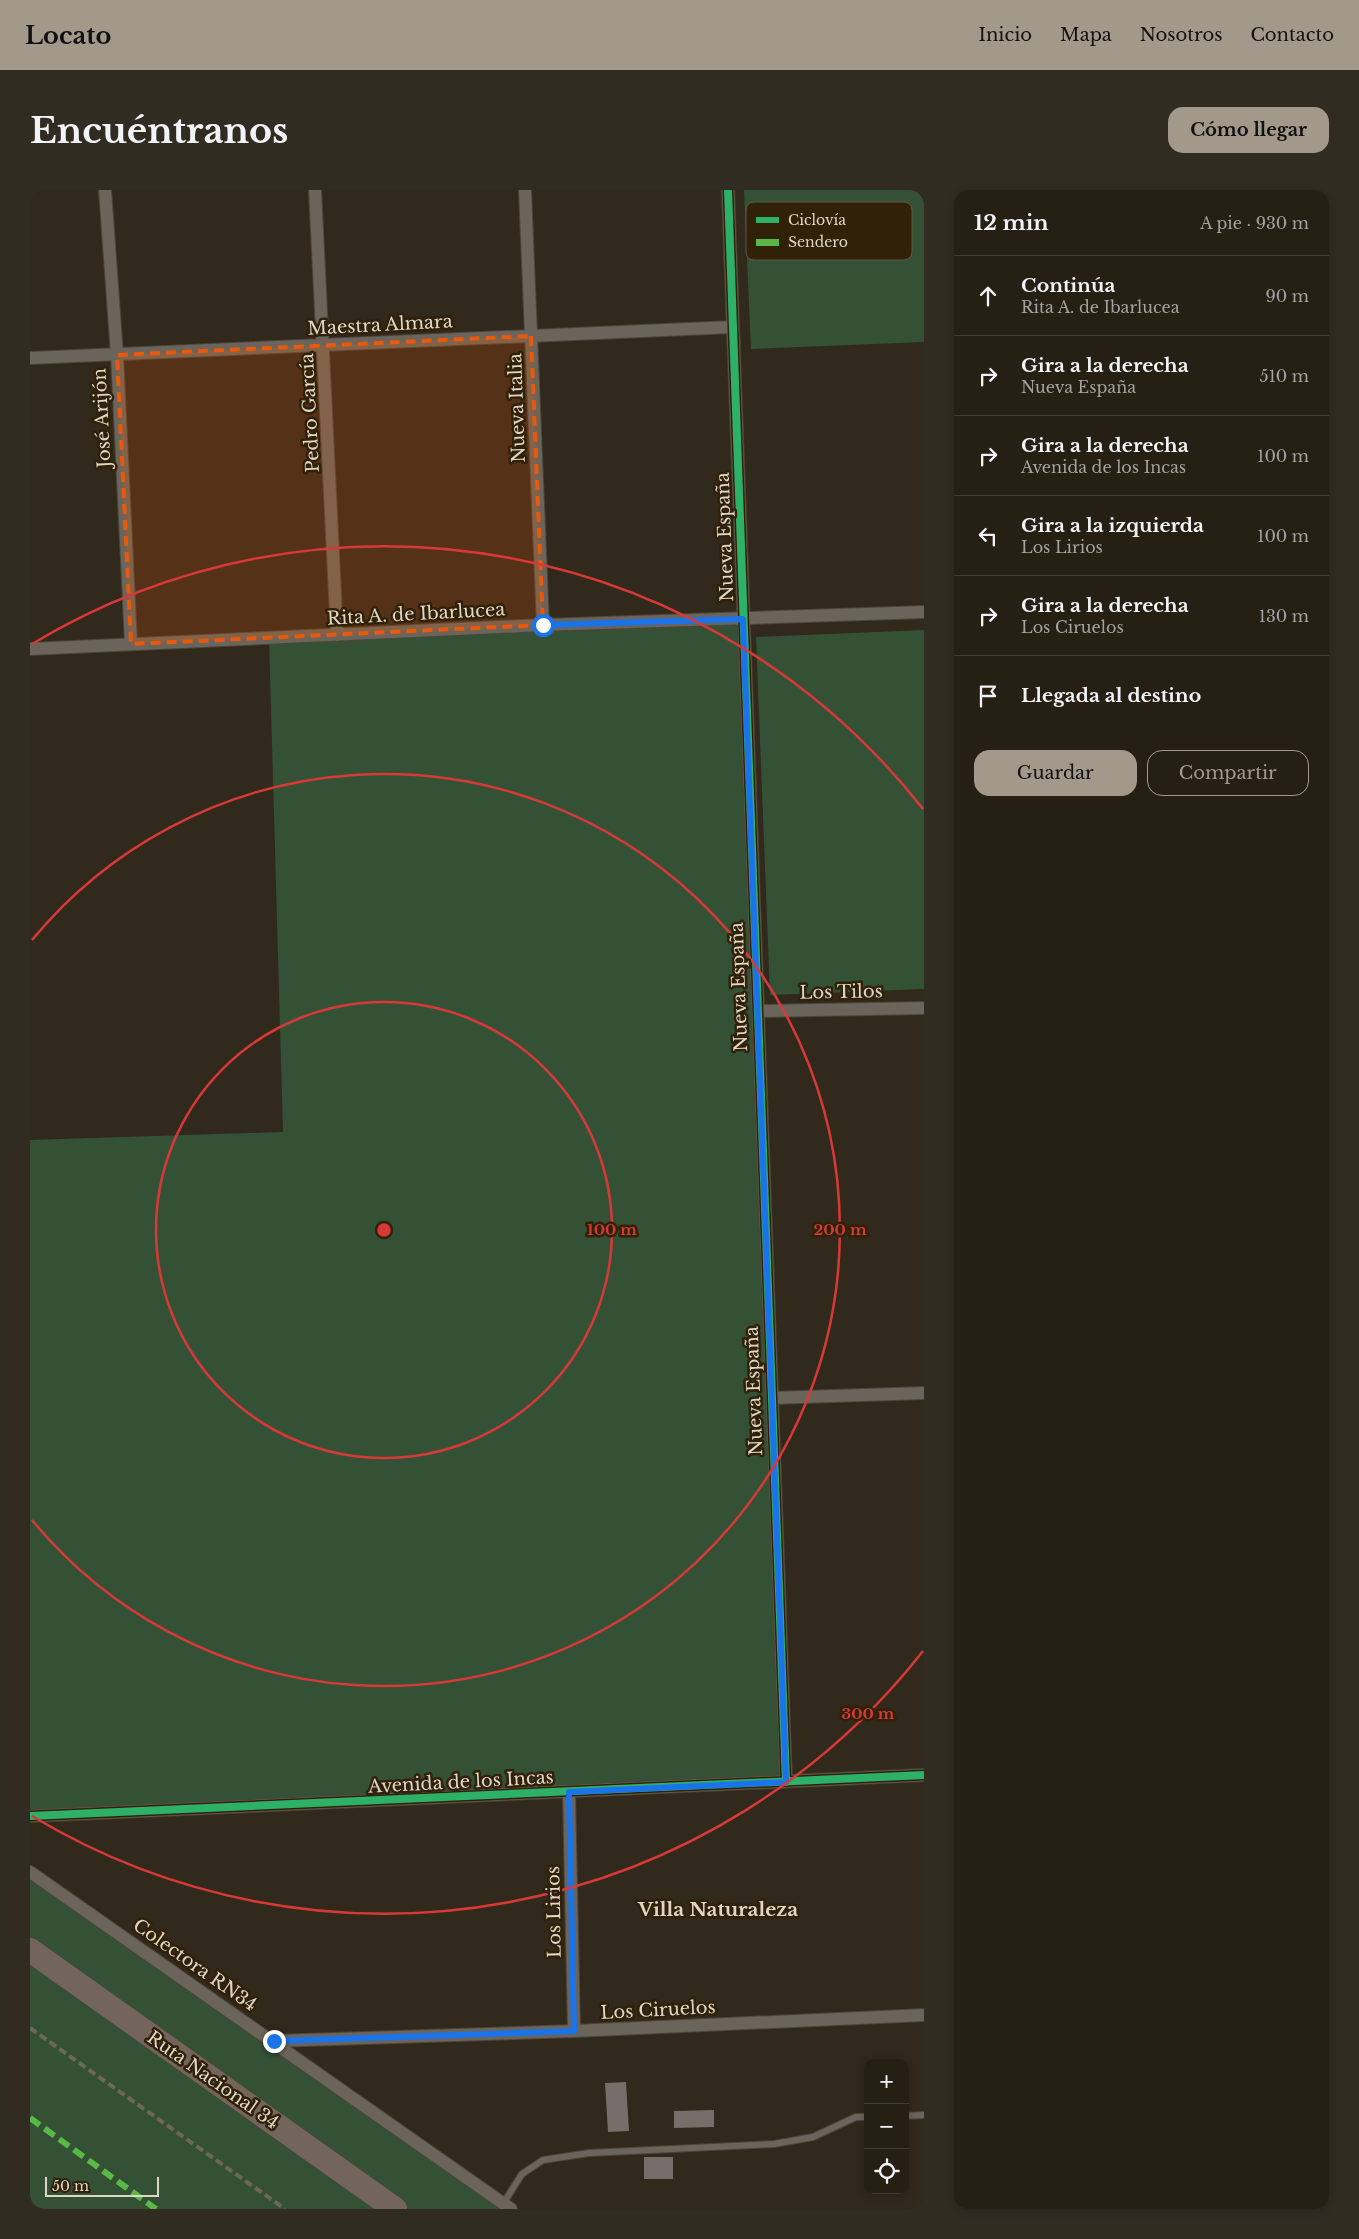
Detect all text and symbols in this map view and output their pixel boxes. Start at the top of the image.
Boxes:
text: Locato [25,21,111,50]
text: Inicio [978,24,1032,46]
text: Mapa [1060,24,1112,46]
text: Nosotros [1140,24,1222,46]
text: Contacto [1250,24,1334,46]
button: Cómo llegar [1168,107,1329,153]
text: Encuéntranos [30,109,288,152]
legend [746,202,912,260]
text: 12 min [974,210,1049,236]
text: Ciclovía [788,211,846,229]
text: A pie · 930 m [1200,213,1309,233]
text: Sendero [788,233,848,251]
text: Continúa [1021,274,1115,297]
icon: ahead [974,282,1002,310]
text: 90 m [1266,286,1309,306]
text: Rita A. de Ibarlucea [1021,297,1180,317]
street label: Maestra Almara [307,310,453,340]
street label: Pedro García [296,353,324,473]
street label: Nueva Italia [504,353,530,463]
text: Gira a la derecha [1021,354,1189,377]
icon: right [974,362,1002,390]
text: 510 m [1260,366,1309,386]
street label: José Arijón [88,368,116,470]
text: Nueva España [1021,377,1136,397]
text: Gira a la derecha [1021,434,1189,457]
icon: right [974,442,1002,470]
text: 100 m [1257,446,1309,466]
text: Avenida de los Incas [1021,457,1186,477]
street label: Nueva España [712,472,738,602]
text: Gira a la izquierda [1021,514,1204,537]
icon: left [974,522,1002,550]
text: 100 m [1257,526,1309,546]
text: Los Lirios [1021,537,1103,557]
text: Gira a la derecha [1021,594,1189,617]
street label: Rita A. de Ibarlucea [326,598,506,630]
icon: right [974,602,1002,630]
text: 130 m [1259,606,1309,626]
route start [532,614,555,637]
text: Los Ciruelos [1021,617,1124,637]
icon: arrive [974,682,1002,710]
text: Llegada al destino [1021,684,1201,707]
button: Guardar [974,750,1137,796]
button: Compartir [1147,750,1309,796]
street label: Nueva España [726,922,752,1052]
street label: Los Tilos [799,980,883,1004]
text: 100 m [587,1220,637,1239]
text: 200 m [814,1220,867,1239]
centre of rings [375,1221,393,1239]
street label: Nueva España [741,1326,767,1456]
text: 300 m [842,1704,895,1723]
street label: Avenida de los Incas [367,1766,554,1798]
street label: Los Lirios [542,1866,566,1958]
district label: Villa Naturaleza [637,1898,798,1921]
street label: Colectora RN34 [129,1914,261,2016]
street label: Los Ciruelos [600,1996,716,2024]
street label: Ruta Nacional 34 [143,2026,283,2134]
route end [263,2030,286,2053]
map controls [864,2059,909,2194]
button: + [864,2059,909,2104]
button: − [864,2104,909,2149]
button: locate [864,2149,909,2194]
scale bar [45,2174,159,2197]
text: 50 m [52,2177,89,2195]

